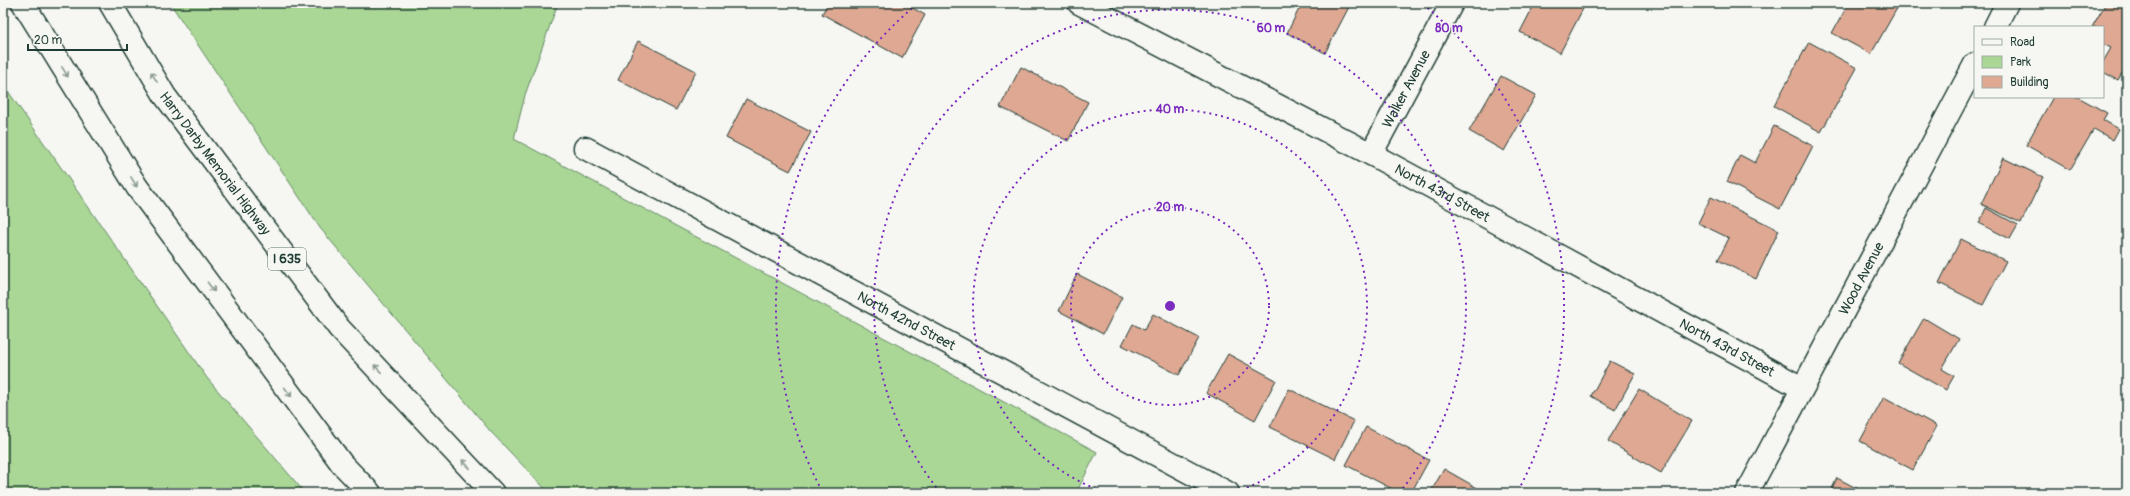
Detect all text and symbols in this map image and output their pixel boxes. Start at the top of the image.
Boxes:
text: 60 m [1257,21,1286,36]
text: 80 m [1435,21,1463,36]
scale bar [28,26,127,52]
legend [1974,26,2104,98]
text: 20 m [34,33,63,48]
text: Road [2010,35,2035,50]
street label: Walker Avenue [1378,47,1434,131]
text: Park [2010,55,2031,70]
one-way arrow [62,66,70,78]
one-way arrow [150,72,158,83]
text: Building [2010,75,2049,90]
street label: Harry Darby Memorial Highway [156,88,275,238]
text: 40 m [1155,102,1185,117]
street label: North 43rd Street [1392,160,1493,226]
one-way arrow [130,177,138,188]
text: 20 m [1156,200,1184,215]
street label: Wood Avenue [1835,239,1887,318]
road number: I 635 [268,248,306,270]
one-way arrow [207,282,215,293]
street label: North 42nd Street [855,287,959,354]
centre of rings [1163,299,1177,313]
street label: North 43rd Street [1677,315,1778,380]
one-way arrow [373,364,382,374]
one-way arrow [284,386,292,397]
one-way arrow [462,460,471,470]

